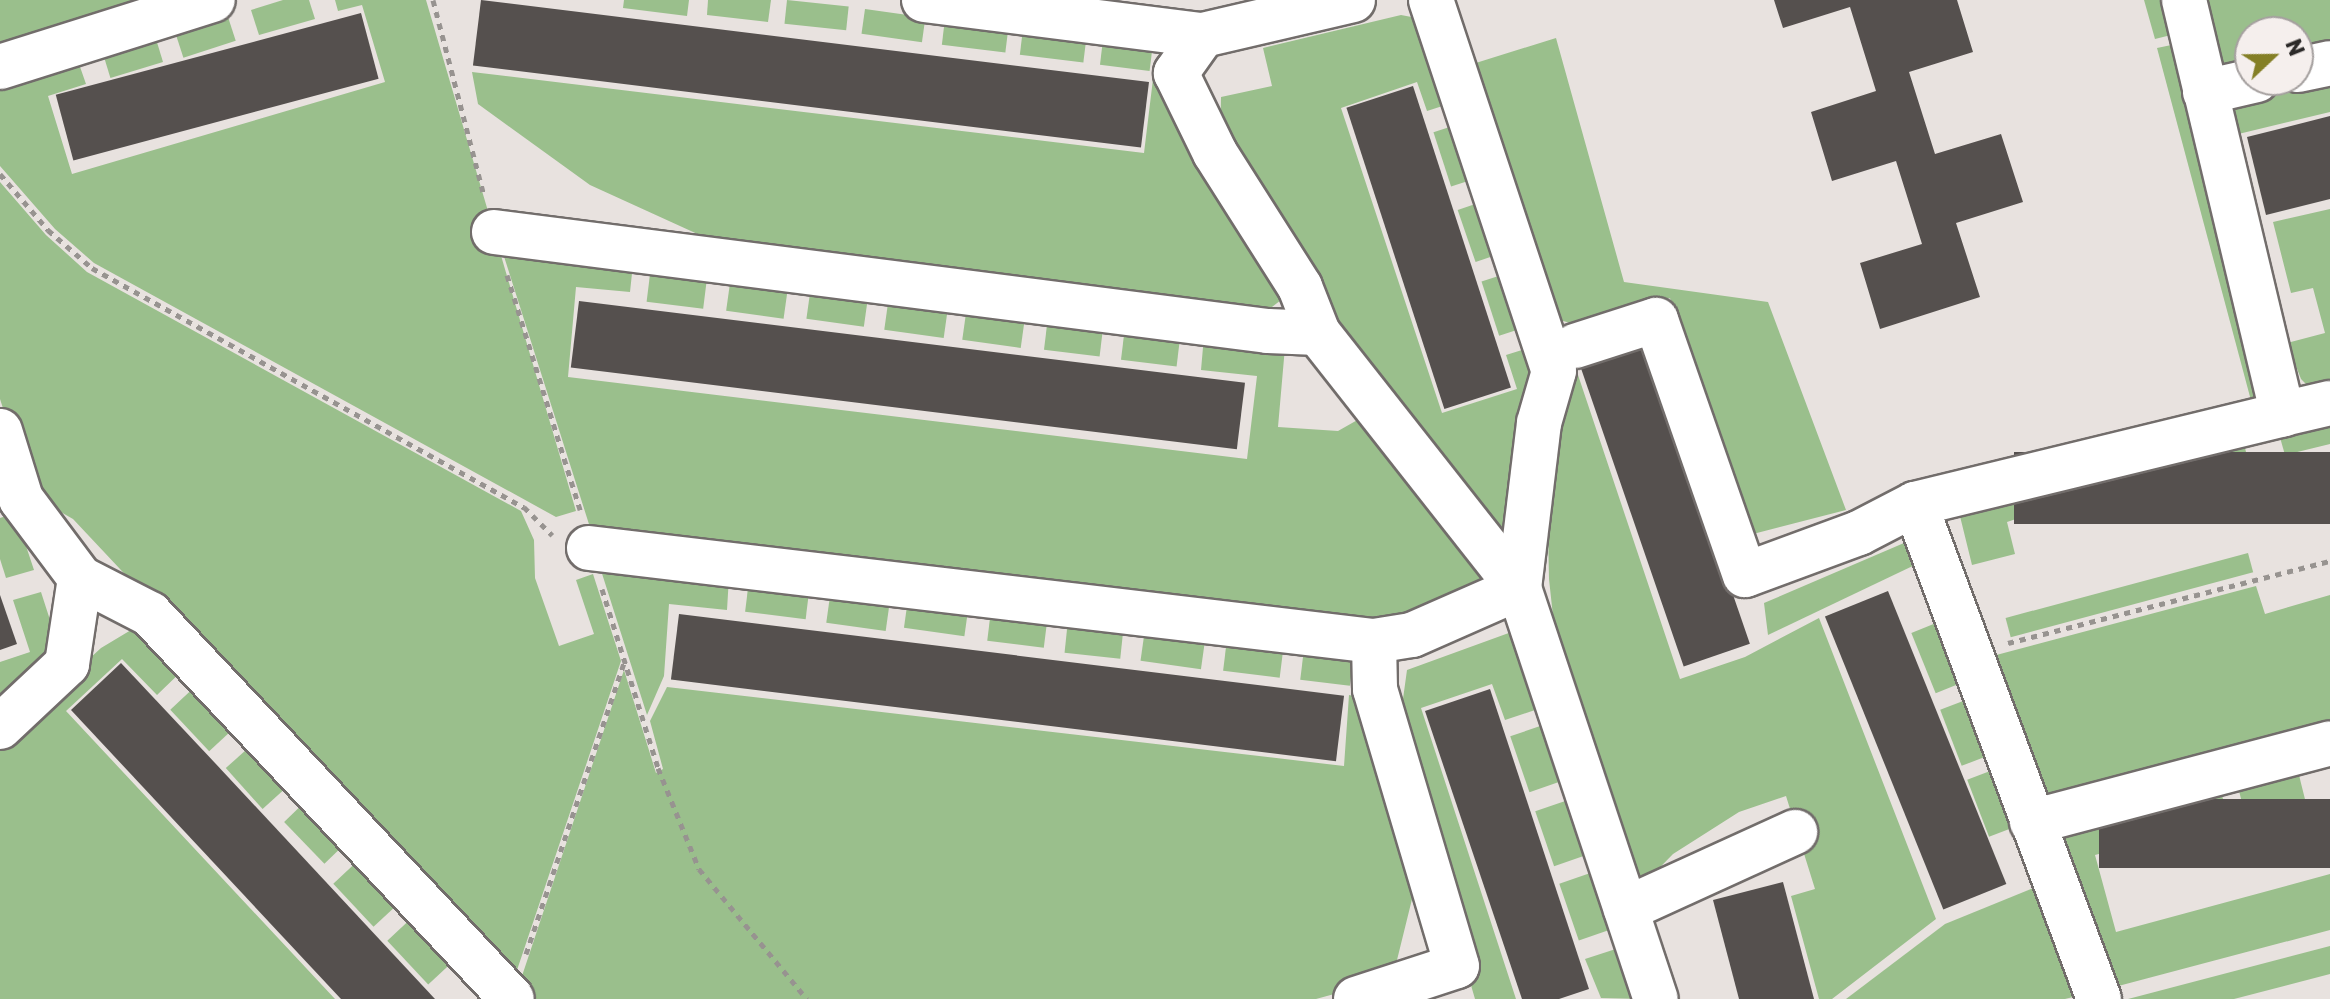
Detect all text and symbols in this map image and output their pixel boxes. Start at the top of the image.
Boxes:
north arrow [2234,16,2314,96]
text: N [2279,35,2310,60]

